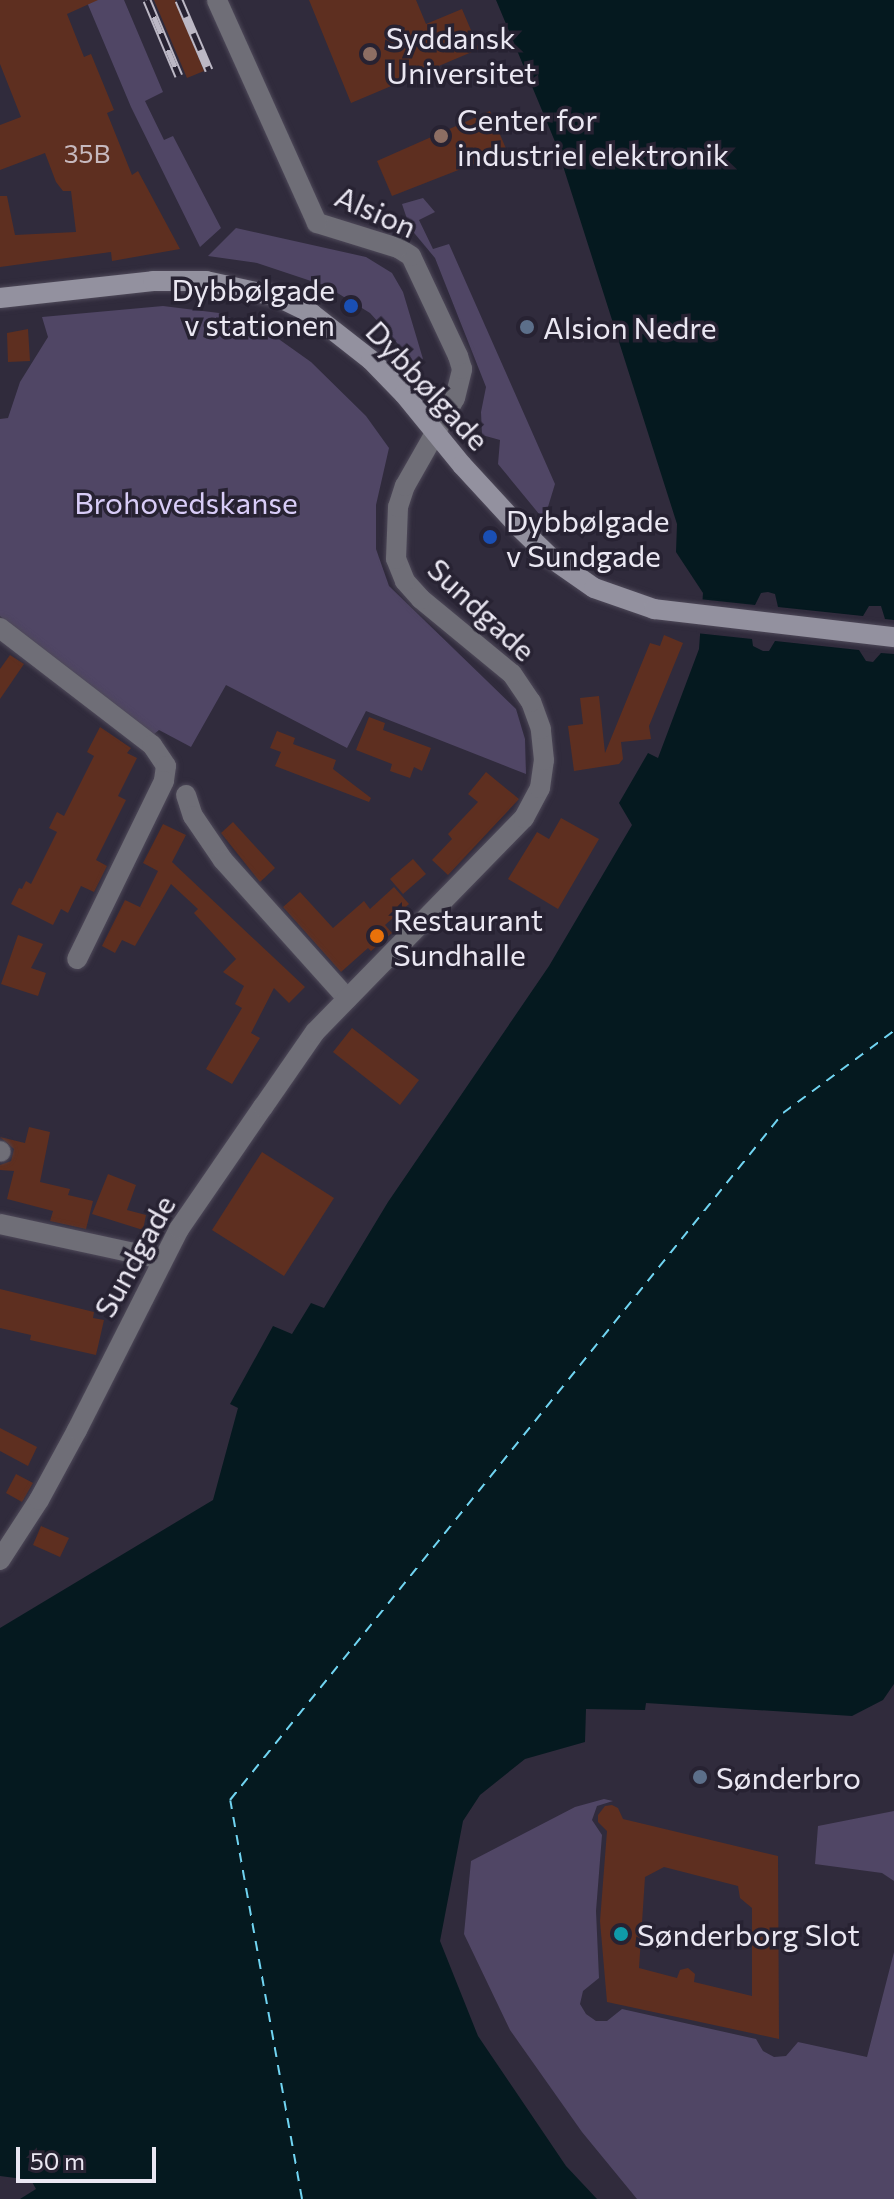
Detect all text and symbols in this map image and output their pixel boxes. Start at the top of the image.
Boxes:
place label: Syddansk Universitet [386,19,536,90]
marker: Syddansk Universitet [361,45,379,63]
place label: Center for industriel elektronik [457,101,729,172]
marker: Center for industriel elektronik [432,127,450,145]
house number: 35B [64,137,110,169]
street label: Alsion [330,177,422,245]
place label: Dybbølgade v stationen [171,271,335,342]
marker: Dybbølgade v stationen [342,297,360,315]
place label: Alsion Nedre [543,309,717,345]
street label: Dybbølgade [359,313,497,457]
marker: Alsion Nedre [518,318,536,336]
park label: Brohovedskanse [74,484,298,520]
place label: Dybbølgade v Sundgade [506,502,670,572]
marker: Dybbølgade v Sundgade [481,528,499,546]
street label: Sundgade [421,550,543,668]
place label: Restaurant Sundhalle [393,901,543,972]
marker: Restaurant Sundhalle [368,927,386,945]
street label: Sundgade [86,1189,182,1323]
place label: Sønderbro [716,1759,861,1795]
marker: Sønderbro [691,1768,709,1786]
place label: Sønderborg Slot [637,1916,860,1952]
marker: Sønderborg Slot [612,1925,630,1943]
scale bar [20,2131,160,2181]
text: 50 m [30,2146,85,2175]

